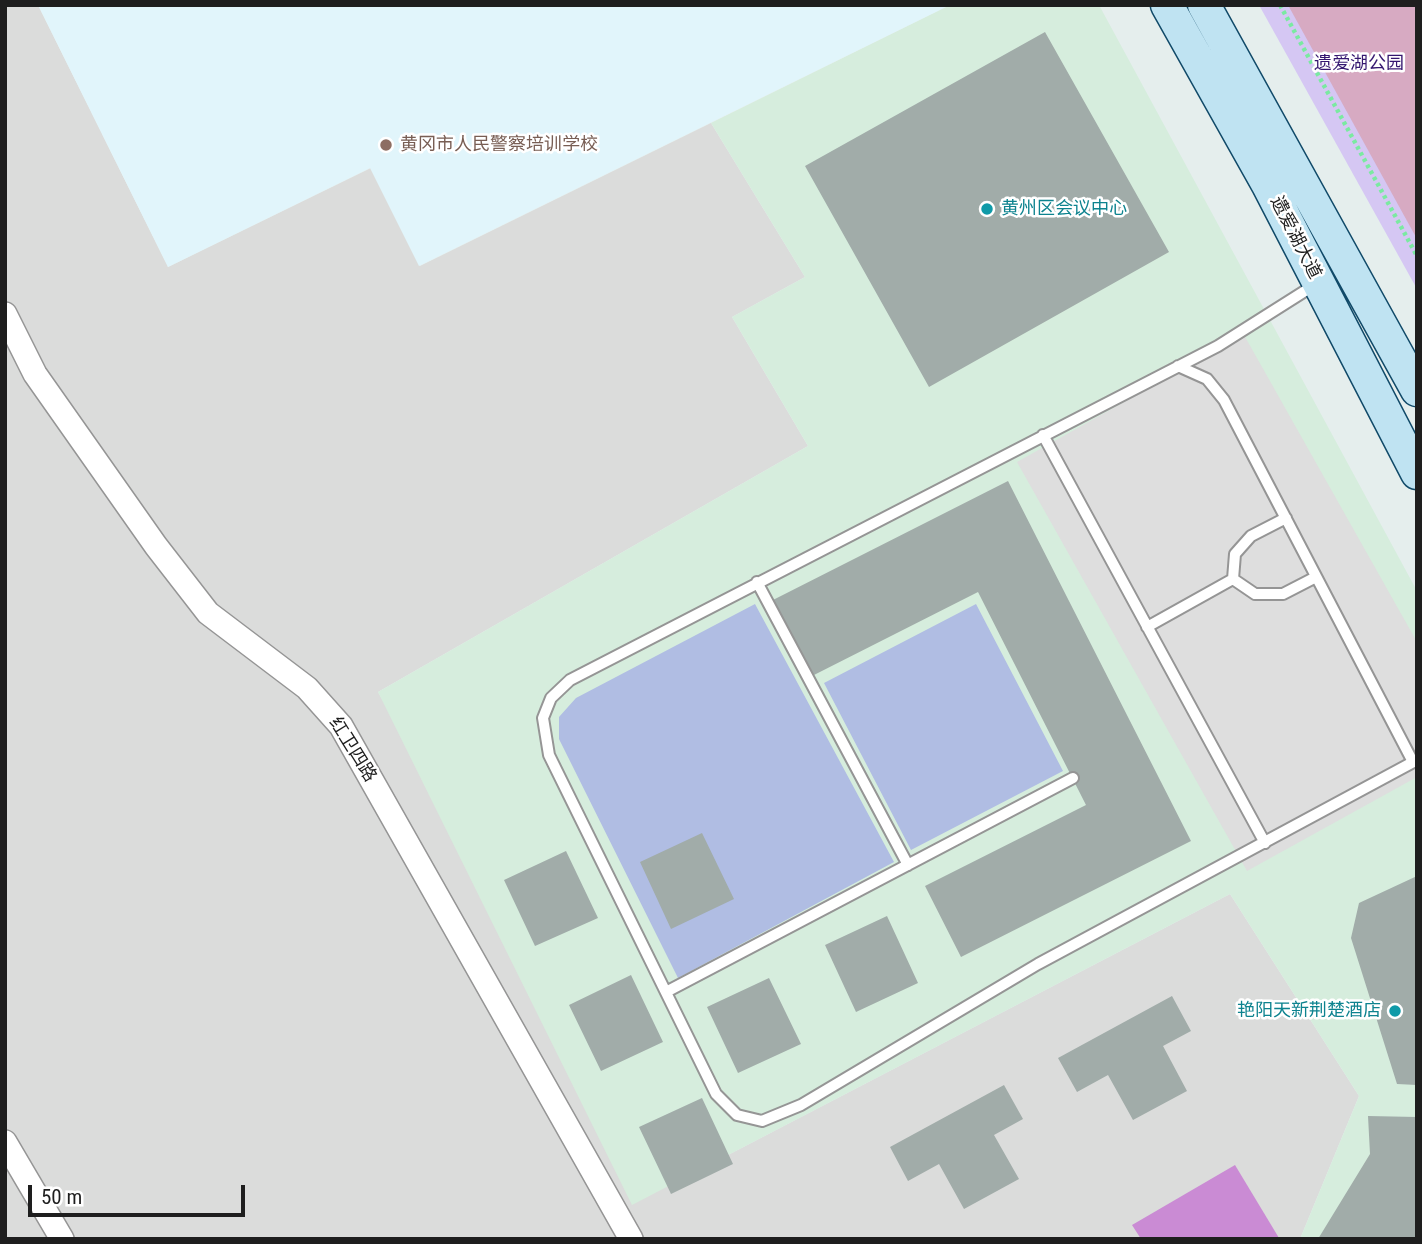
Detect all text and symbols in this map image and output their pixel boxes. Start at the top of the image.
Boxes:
park label: 遗爱湖公园 [1314,53,1404,75]
place label: 黄冈市人民警察培训学校 [400,134,598,156]
marker: 黄冈市人民警察培训学校 [378,137,394,153]
street label: 遗爱湖大道 [1265,193,1325,283]
place label: 黄州区会议中心 [1001,198,1127,220]
marker: 黄州区会议中心 [979,201,995,217]
street label: 红卫四路 [324,714,380,786]
place label: 艳阳天新荆楚酒店 [1237,1000,1381,1022]
marker: 艳阳天新荆楚酒店 [1387,1003,1403,1019]
scale bar [32,1170,248,1214]
text: 50 m [41,1185,82,1209]

